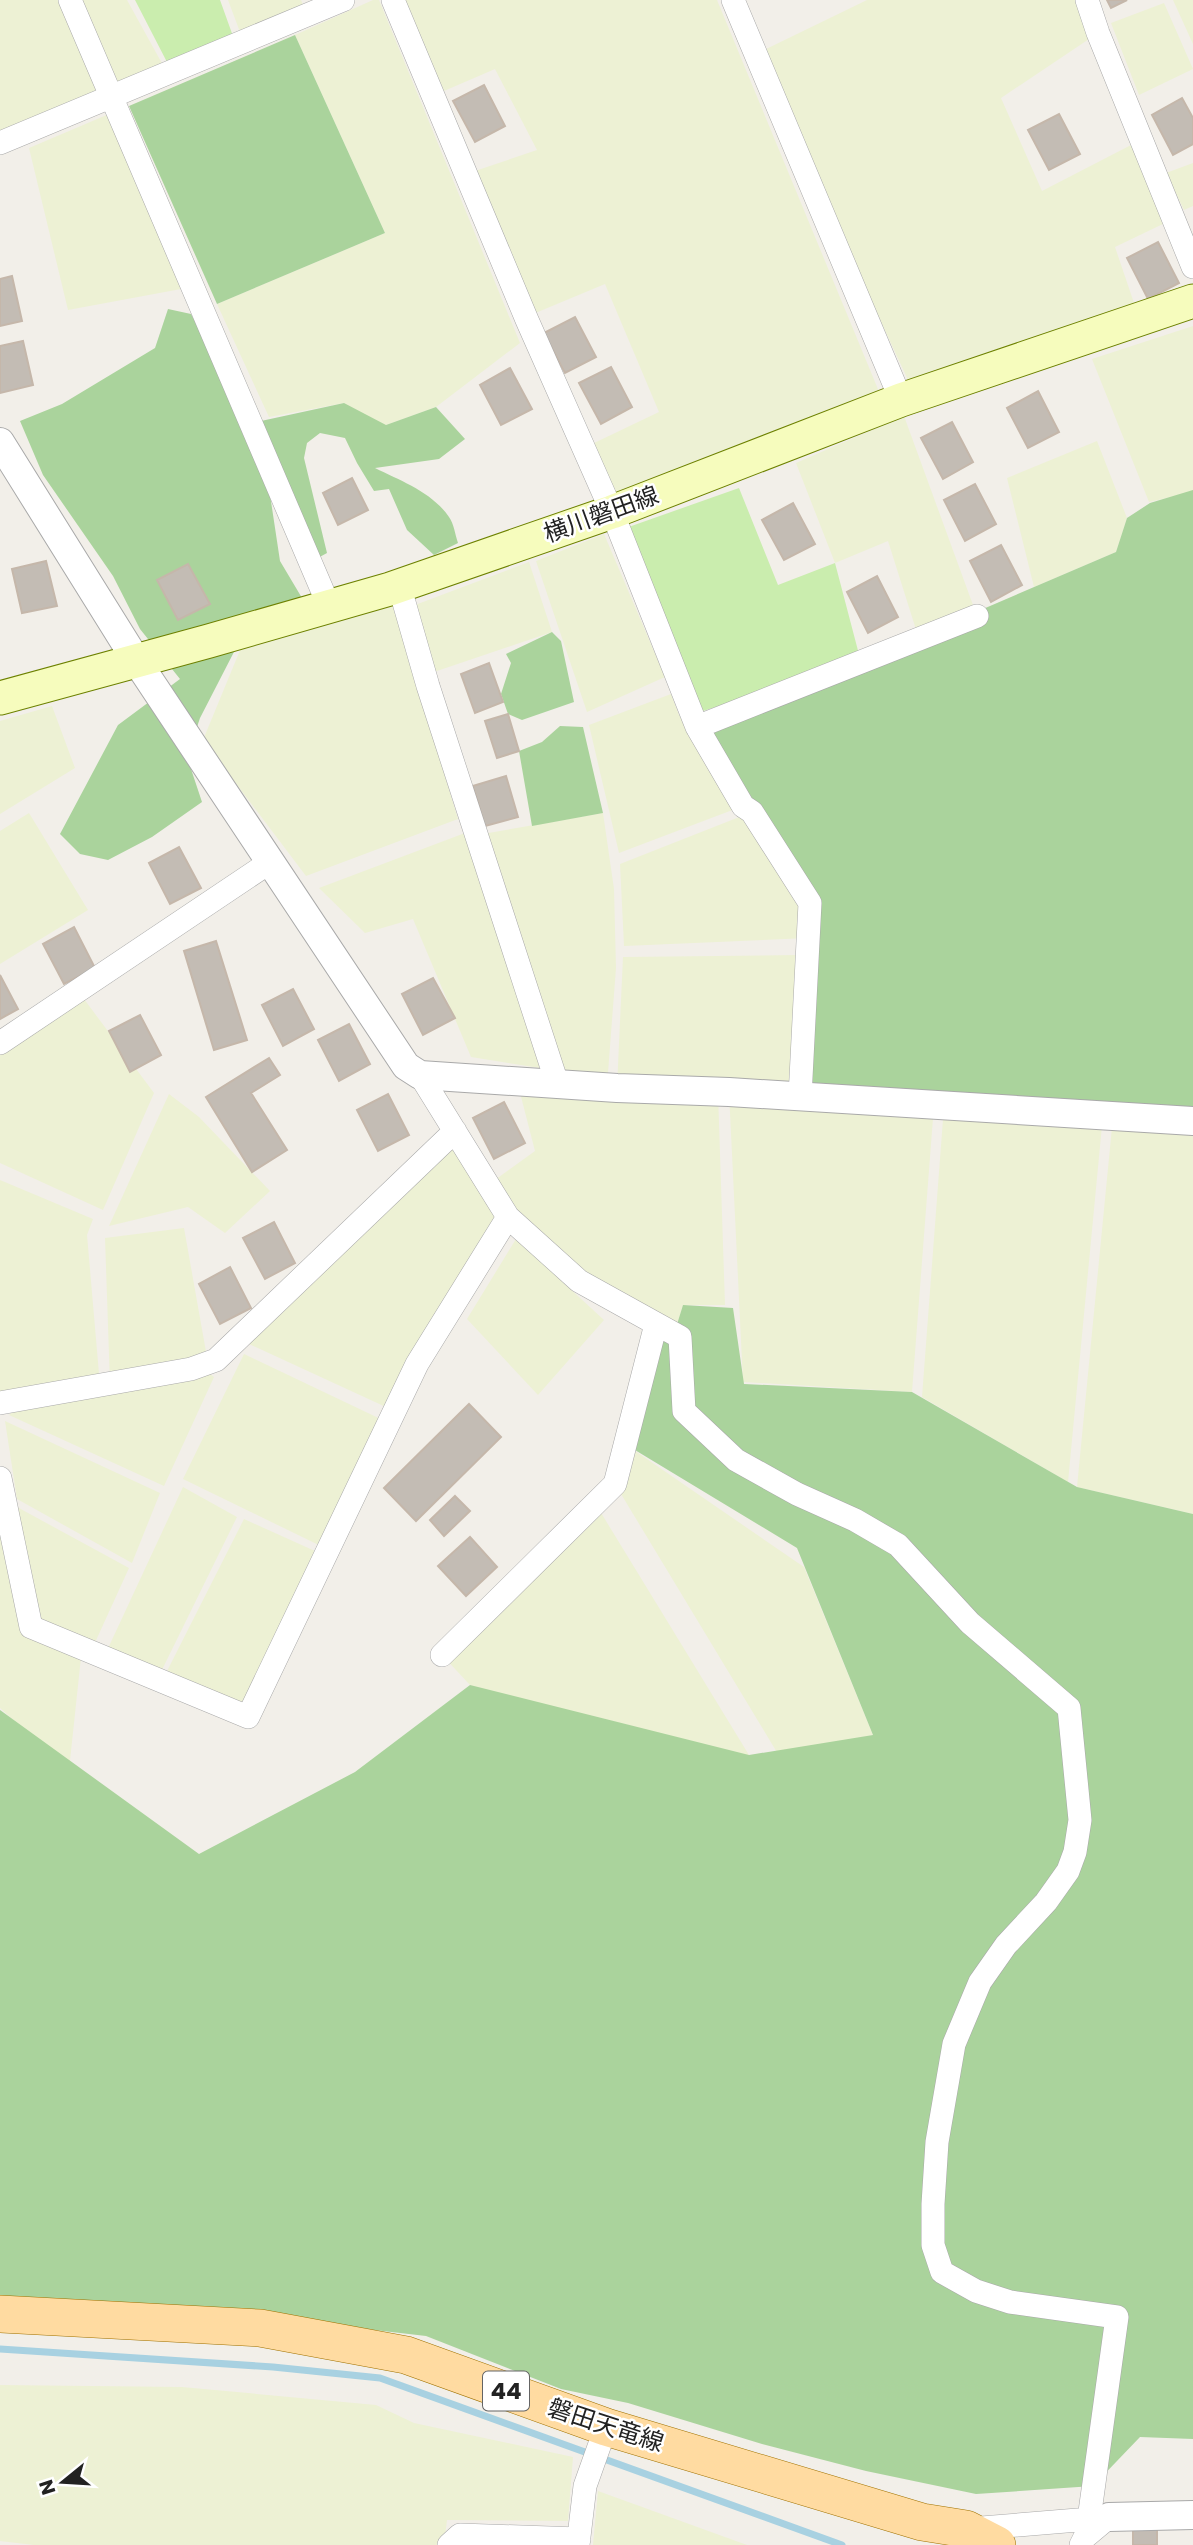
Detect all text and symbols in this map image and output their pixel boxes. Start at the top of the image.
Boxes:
street label: 横川磐田線 [539,478,663,550]
road number: 44 [483,2372,529,2410]
street label: 磐田天竜線 [544,2391,668,2459]
north arrow [28,2447,98,2517]
text: N [32,2476,62,2498]

